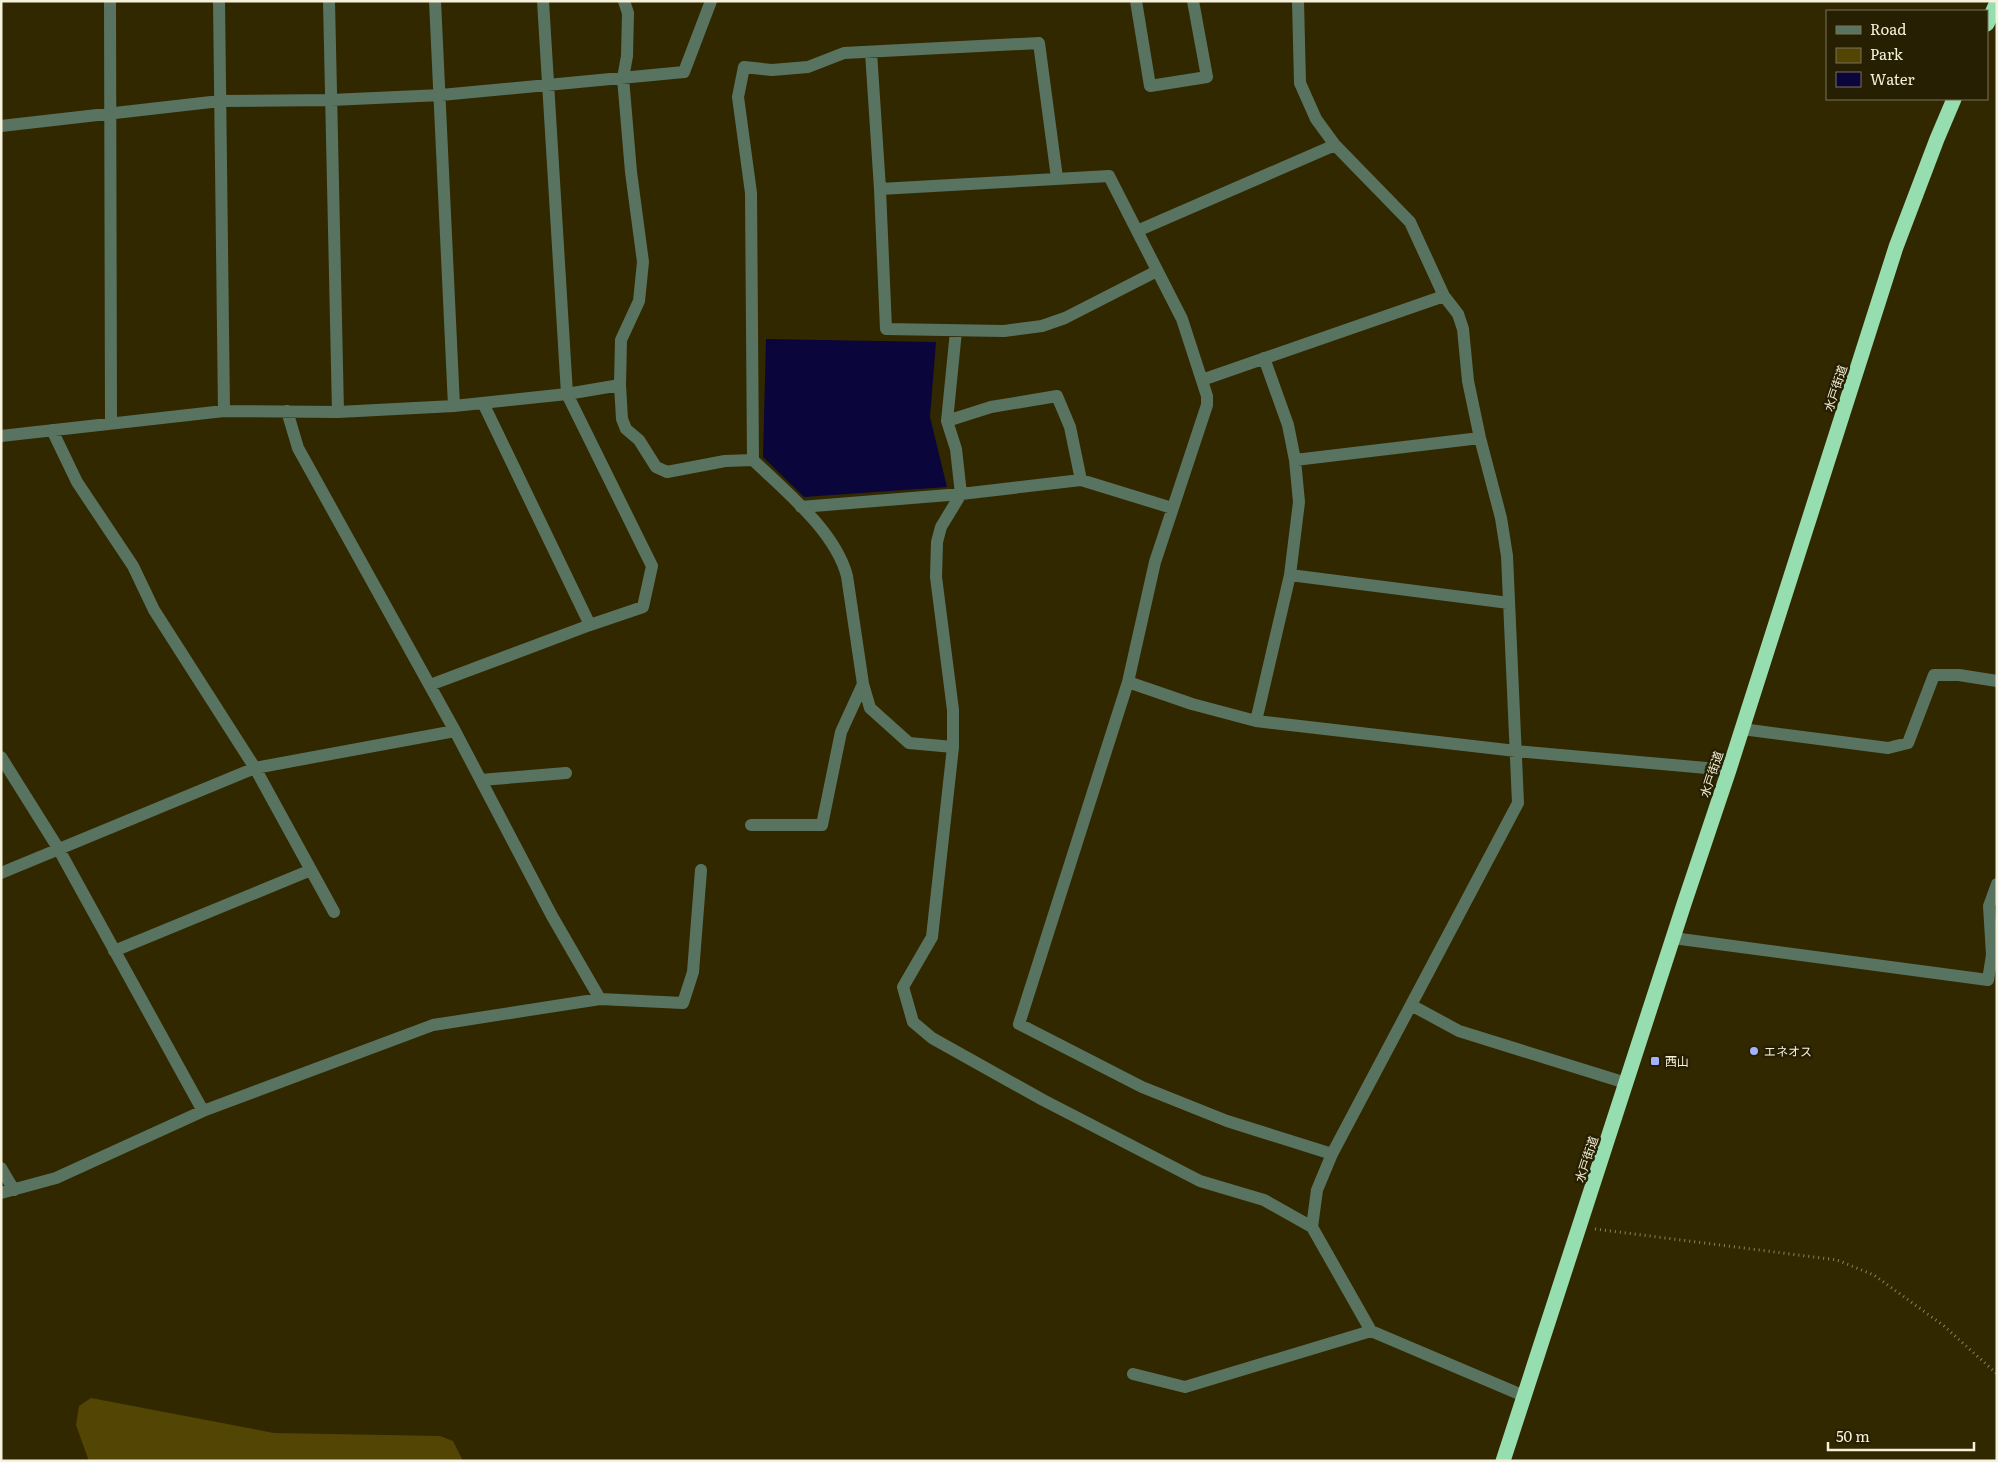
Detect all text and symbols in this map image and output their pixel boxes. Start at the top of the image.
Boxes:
legend [1826,10,1988,100]
text: Road [1870,17,1906,40]
text: Park [1870,42,1904,65]
text: Water [1870,67,1915,90]
street label: 水戸街道 [1819,362,1851,414]
street label: 水戸街道 [1695,748,1727,800]
place label: エネオス [1764,1042,1812,1060]
marker: エネオス [1748,1045,1760,1057]
place label: 西山 [1665,1052,1689,1070]
marker: 西山 [1649,1055,1661,1067]
street label: 水戸街道 [1570,1133,1602,1185]
scale bar [1828,1420,1974,1452]
text: 50 m [1836,1424,1870,1447]

